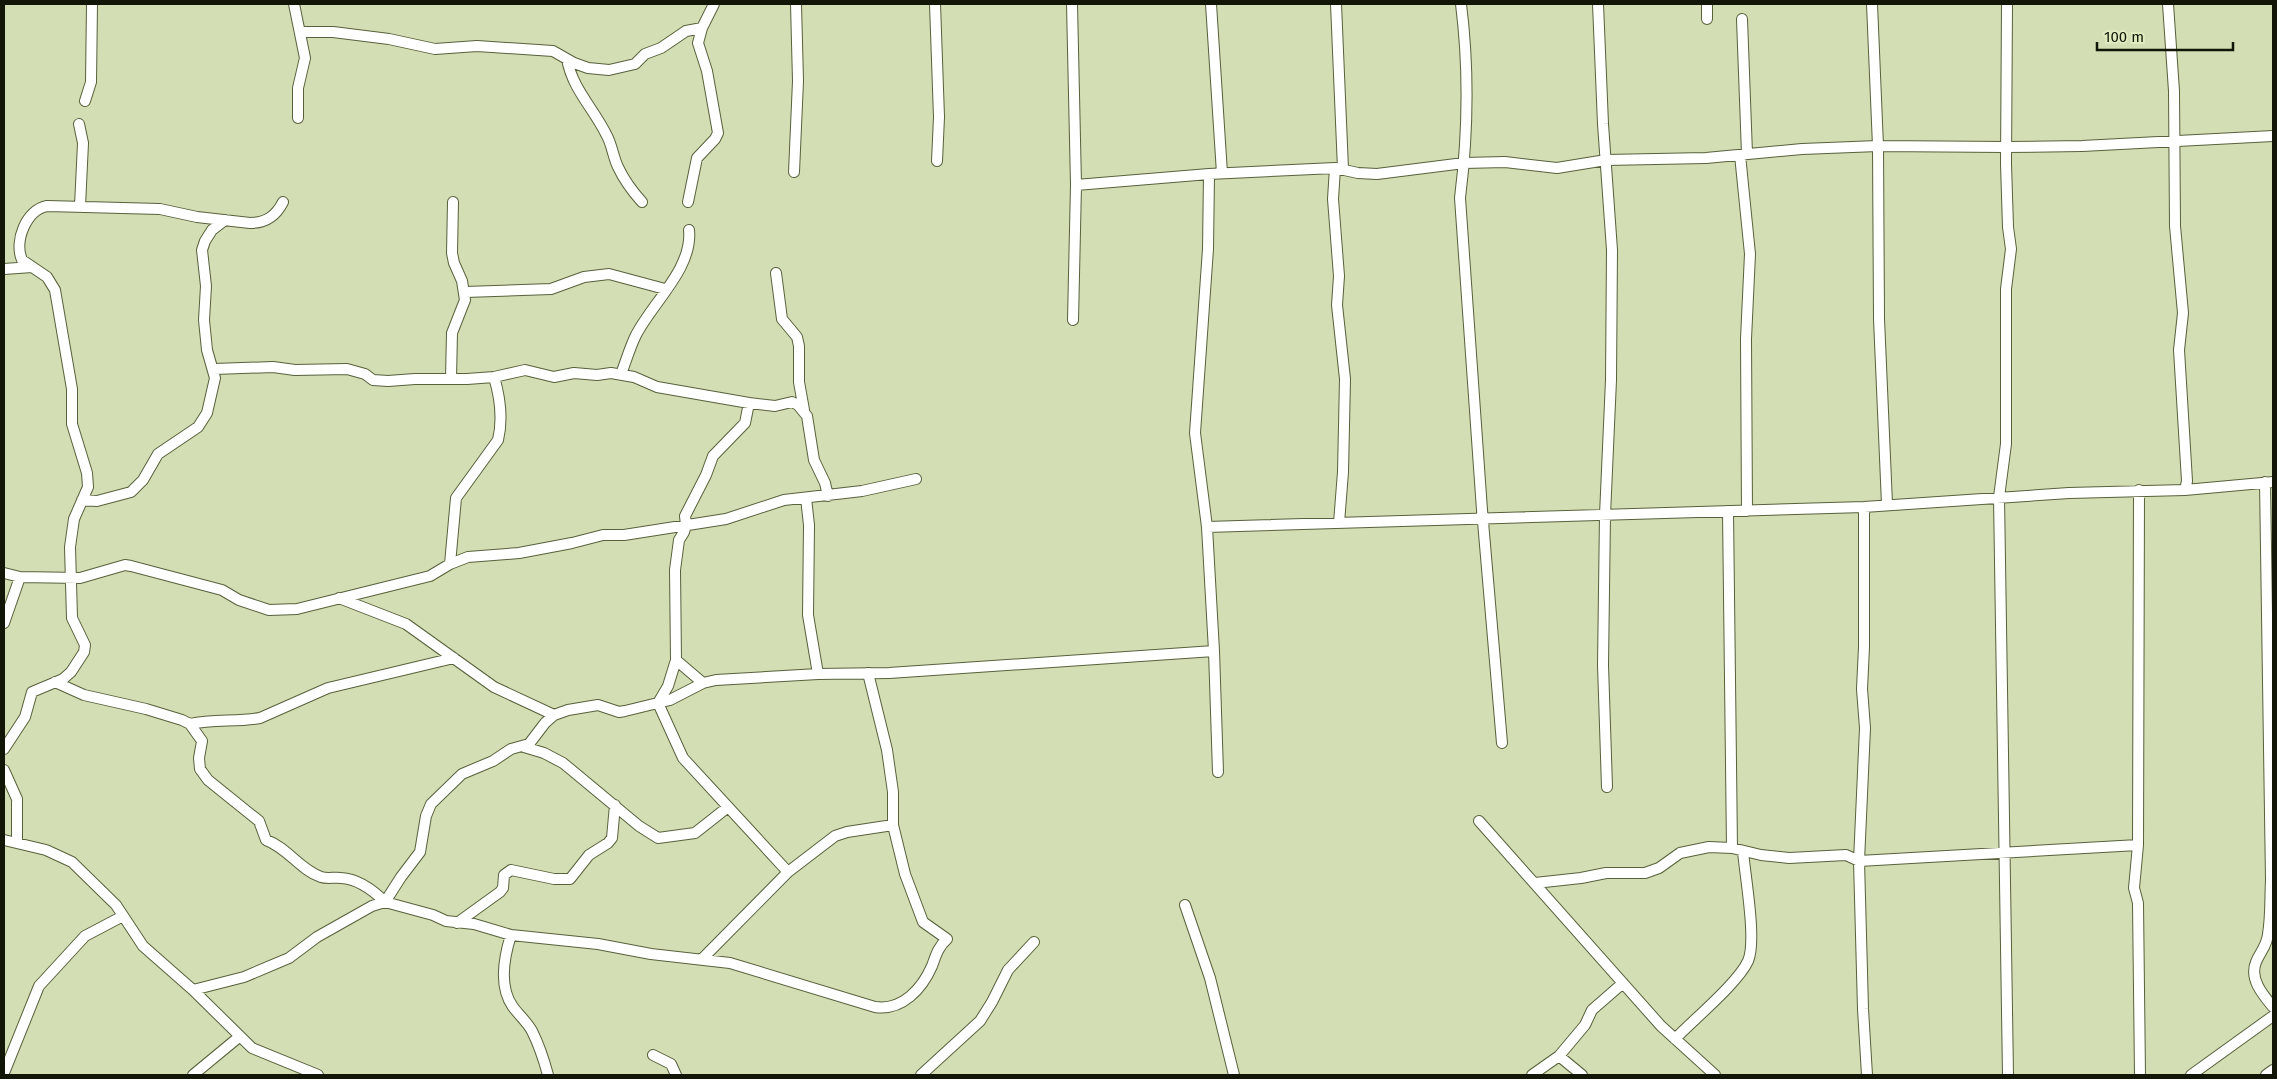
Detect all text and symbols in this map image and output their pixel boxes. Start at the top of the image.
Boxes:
scale bar [2097,20,2233,52]
text: 100 m [2104,28,2144,46]

